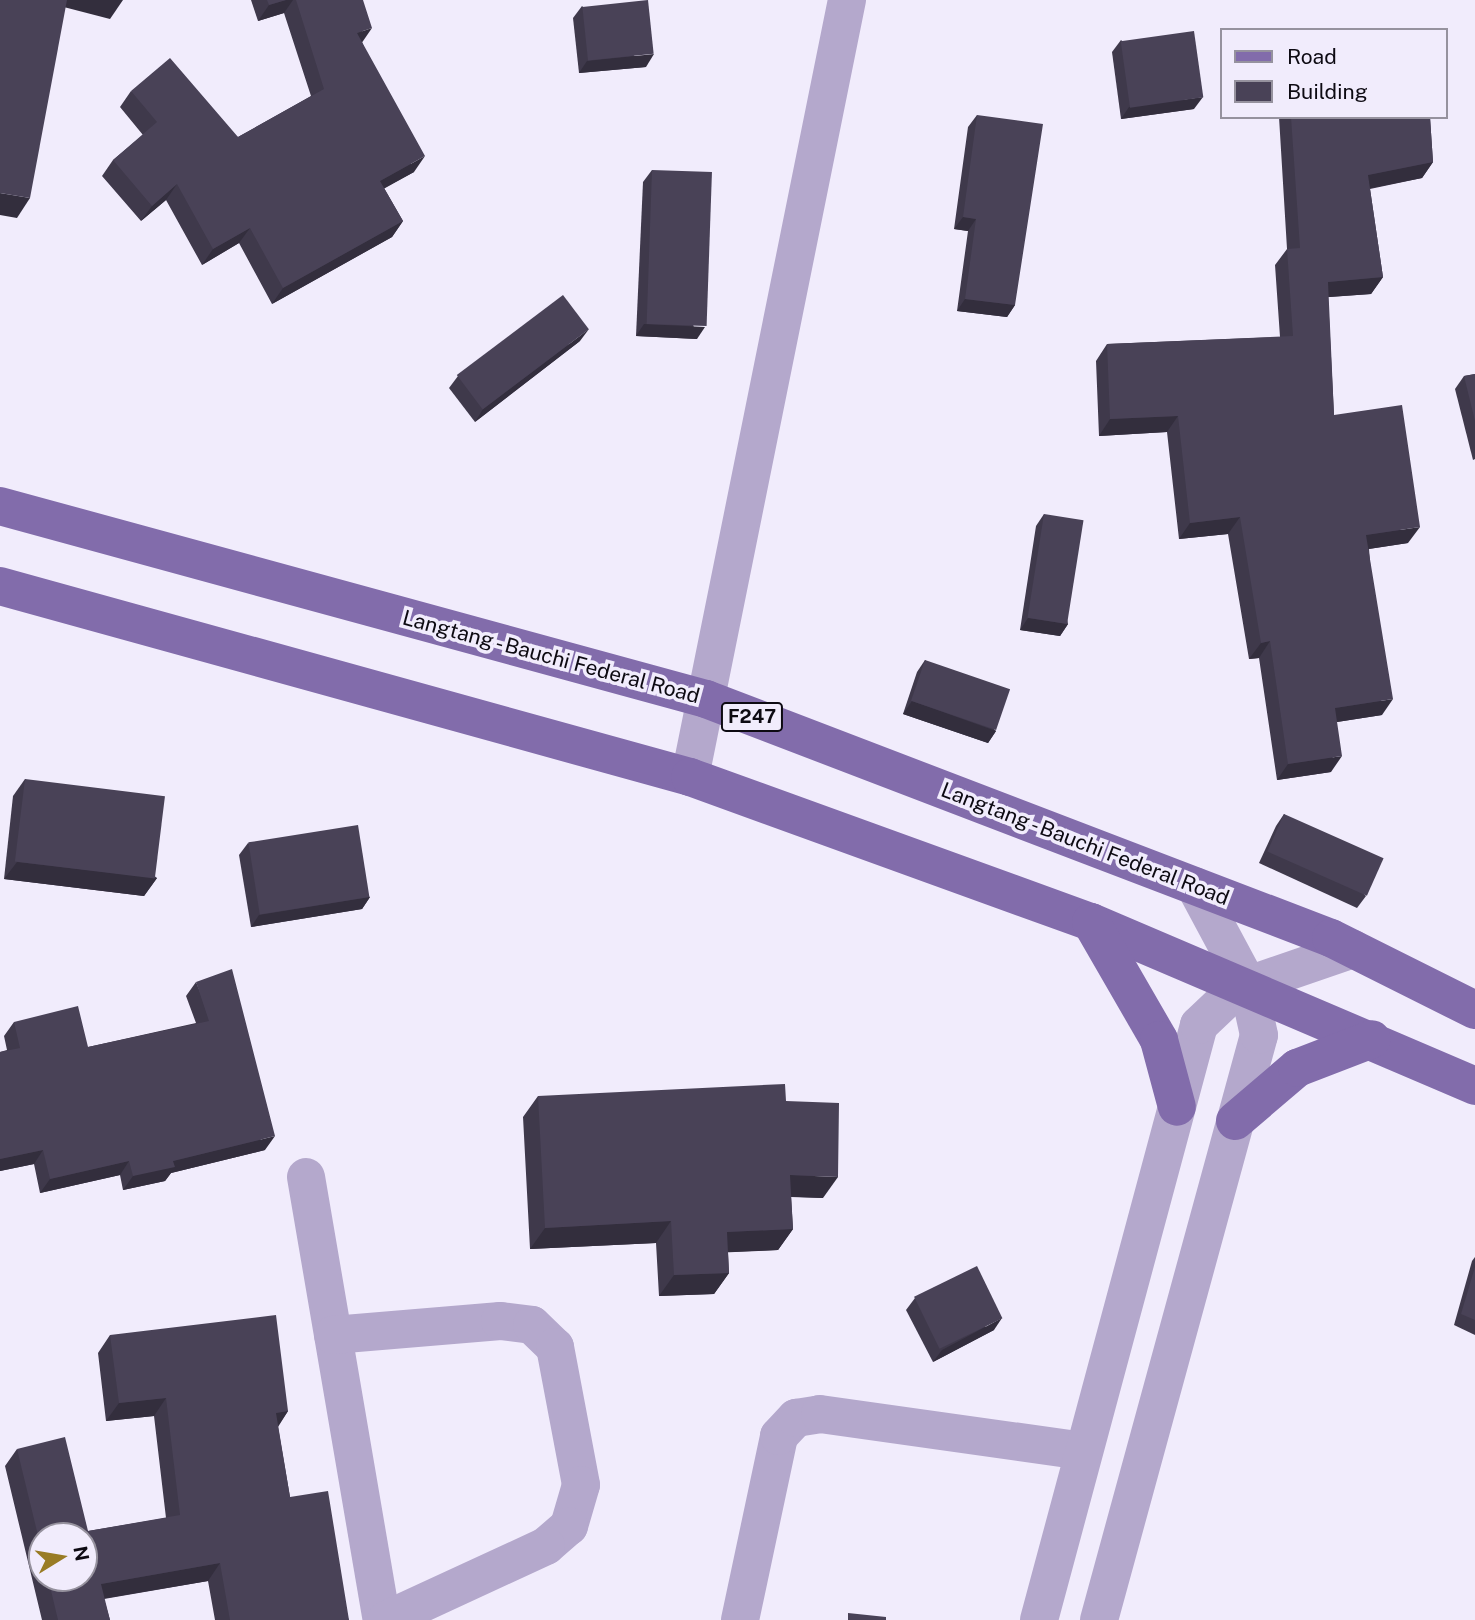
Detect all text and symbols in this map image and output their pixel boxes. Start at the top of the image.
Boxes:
legend [1220,28,1447,119]
text: Road [1287,44,1337,69]
text: Building [1287,79,1368,104]
street label: Langtang - Bauchi Federal Road [397,604,705,710]
road number: F247 [720,702,784,732]
street label: Langtang - Bauchi Federal Road [935,776,1235,912]
north arrow [28,1522,98,1592]
text: N [69,1544,94,1563]

